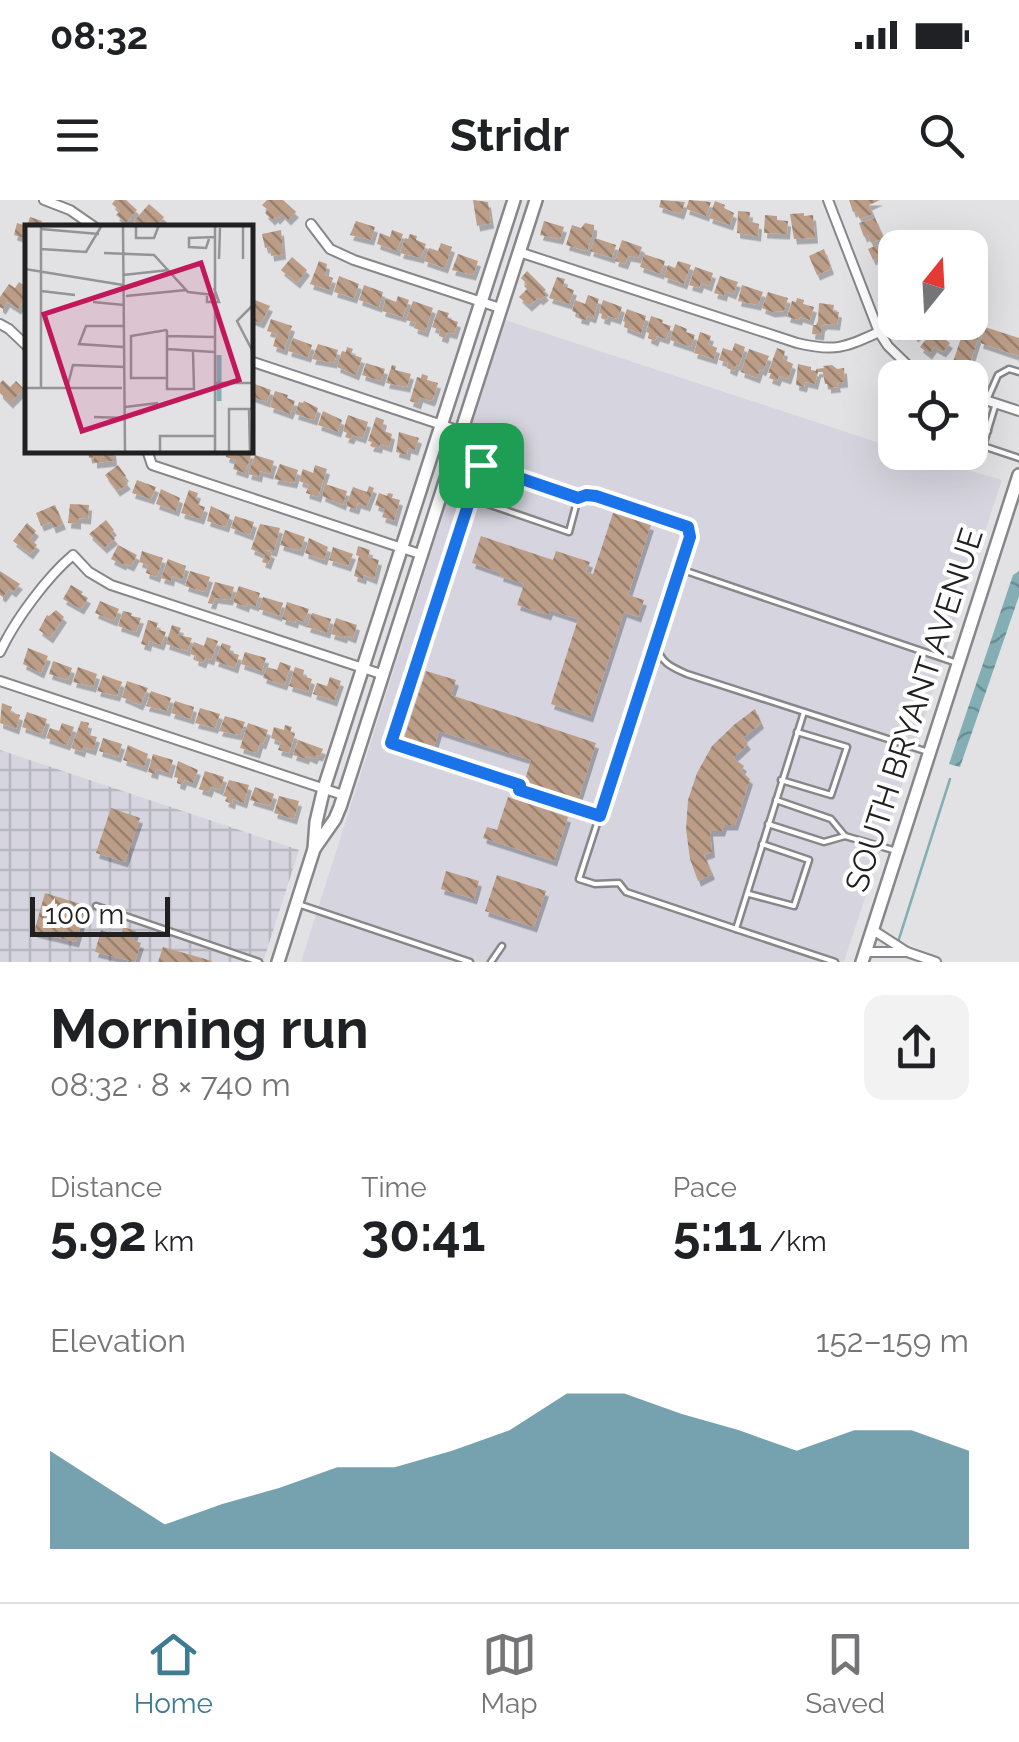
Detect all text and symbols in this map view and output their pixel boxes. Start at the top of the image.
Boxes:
text: 08:32 [50,13,148,58]
icon: menu [50,108,105,163]
icon: search [914,108,969,163]
text: Stridr [450,109,569,162]
inset map [25,225,252,452]
north arrow [878,230,988,340]
map controls [878,230,988,470]
button: locate [878,360,988,470]
pin [439,423,524,508]
icon: arrive [454,438,509,493]
street label: SOUTH BRYANT AVENUE [837,523,990,896]
scale bar [30,892,170,936]
text: 100 m [45,898,124,931]
button: share [864,995,969,1100]
text: Morning run [50,996,369,1061]
text: 08:32 · 8 × 740 m [50,1066,291,1103]
text: Distance [50,1171,162,1204]
text: Time [361,1171,427,1204]
text: Pace [673,1171,737,1204]
text: 5.92 [50,1204,147,1263]
text: 30:41 [361,1204,486,1263]
text: 5:11 [673,1204,762,1263]
text: km [147,1225,194,1258]
text: /km [762,1225,827,1258]
text: Elevation [50,1322,186,1359]
text: 152–159 m [816,1322,969,1359]
tab: Home [134,1627,213,1720]
tab: Map [481,1627,538,1720]
tab: Saved [805,1627,885,1720]

